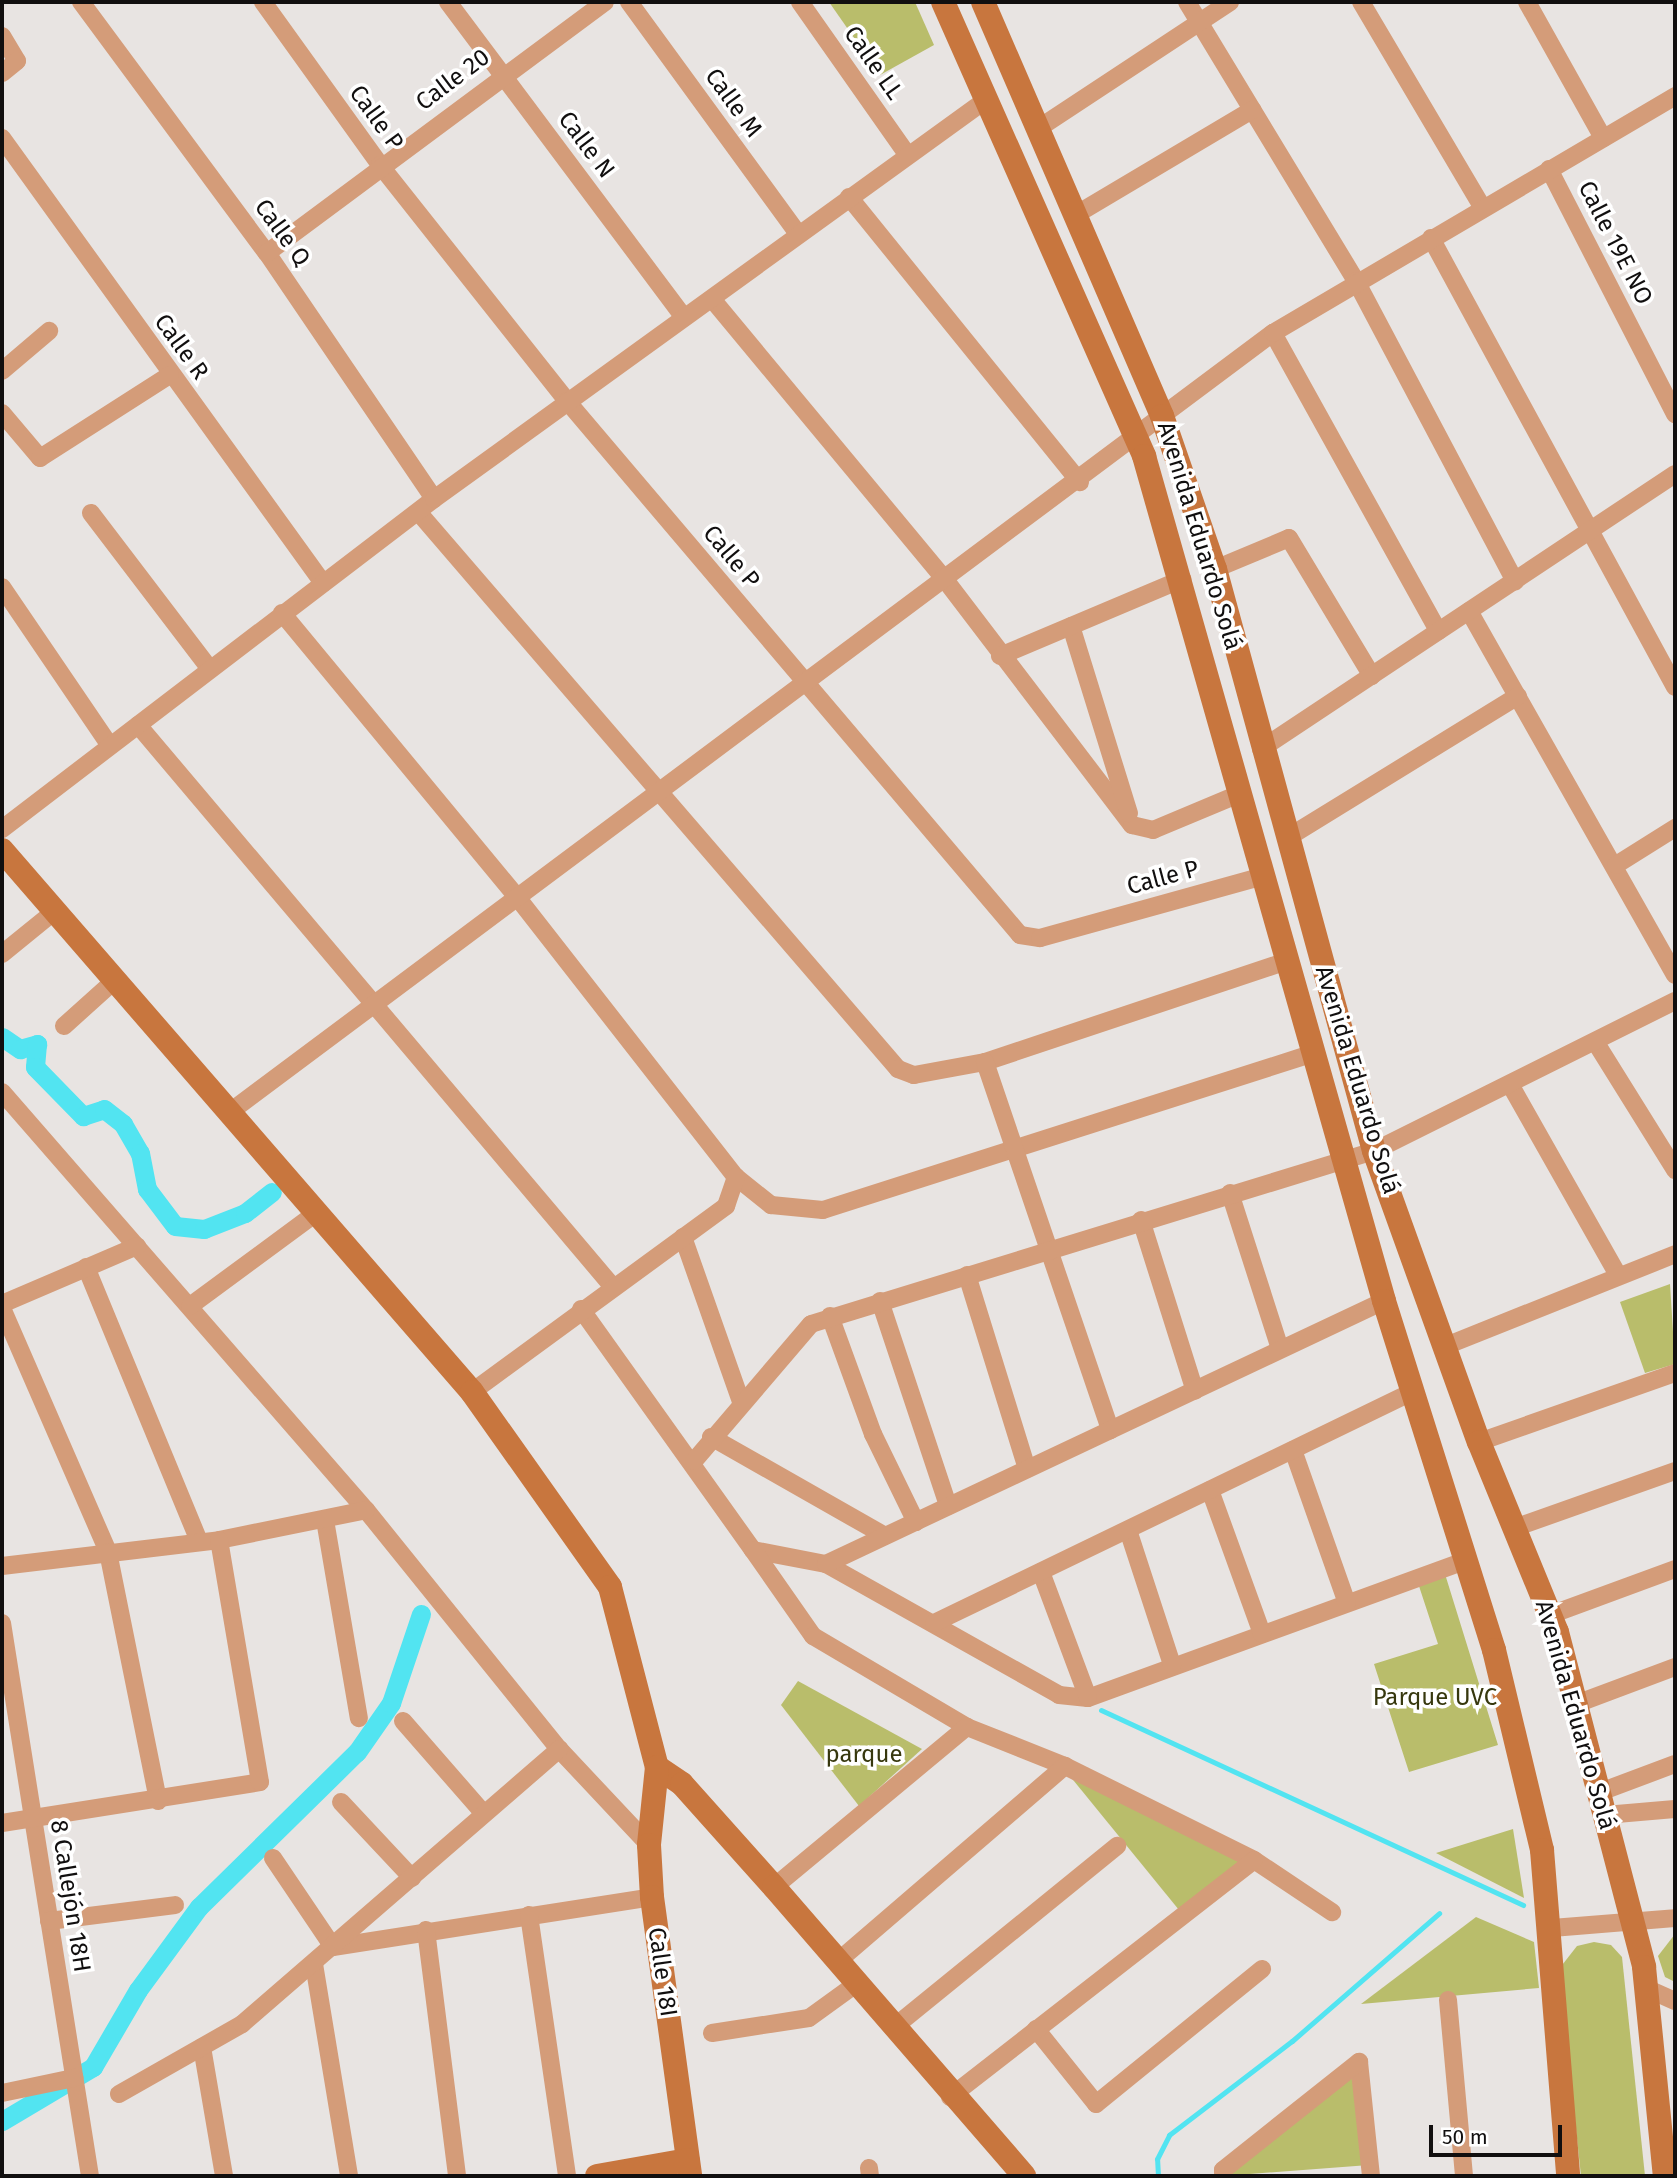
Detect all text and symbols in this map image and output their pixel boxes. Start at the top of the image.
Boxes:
street label: Calle LL [837,21,909,105]
street label: Calle 20 [411,43,495,117]
street label: Calle M [698,63,768,143]
street label: Calle P [343,80,409,156]
street label: Calle N [552,106,620,184]
street label: Calle 19E NO [1572,177,1658,309]
street label: Calle Q [248,194,316,272]
street label: Calle R [148,309,214,385]
street label: Avenida Eduardo Solá [1151,418,1247,654]
street label: Calle P [696,520,766,594]
street label: Calle P [1124,855,1202,901]
street label: Avenida Eduardo Solá [1309,962,1405,1198]
street label: Avenida Eduardo Solá [1528,1597,1622,1833]
park label: Parque UVC [1373,1684,1497,1712]
park label: parque [825,1741,903,1769]
street label: 8 Callejón 18H [44,1818,96,1974]
street label: Calle 18I [641,1925,683,2019]
scale bar [1432,2112,1565,2156]
text: 50 m [1442,2124,1488,2150]

